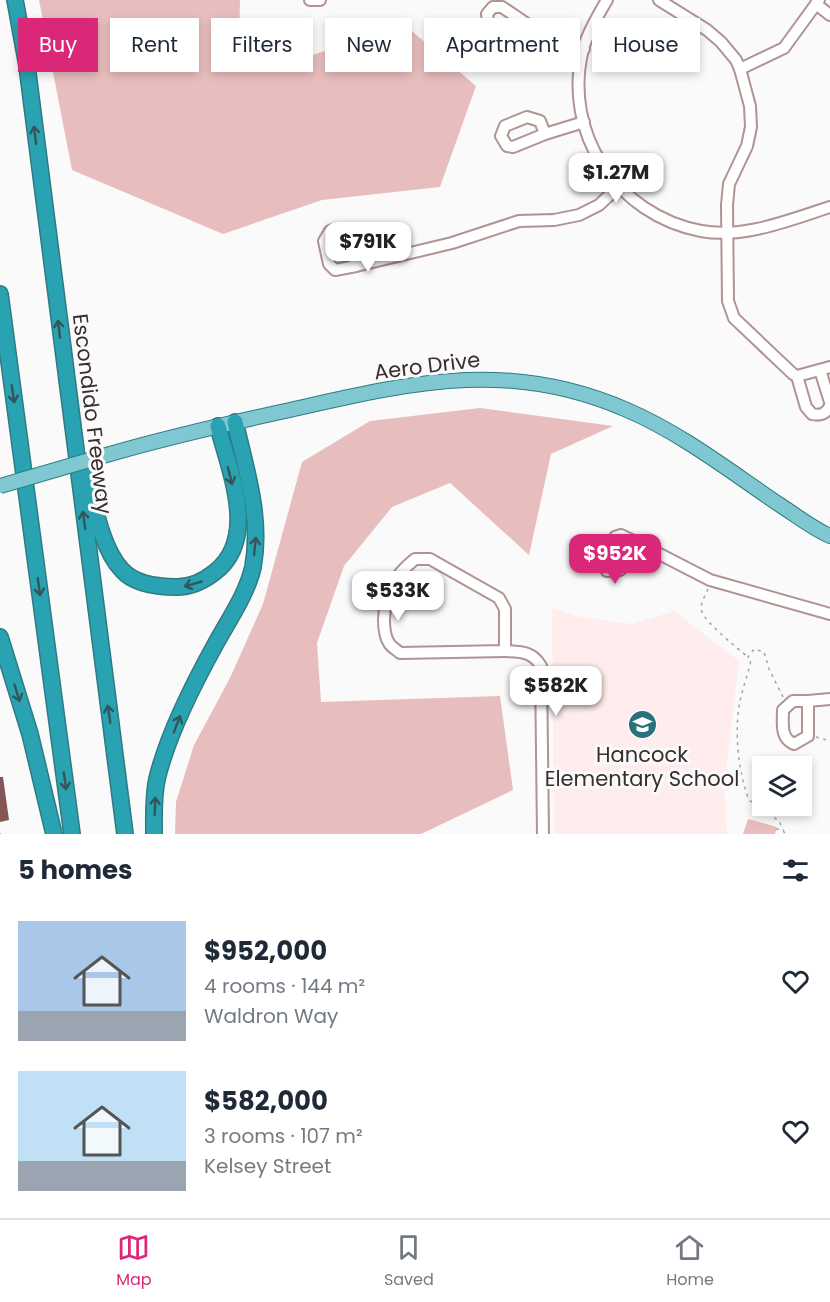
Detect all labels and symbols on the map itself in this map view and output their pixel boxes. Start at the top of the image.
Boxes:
one-way arrow [30,126,41,146]
pin: $1.27M [567,153,665,204]
pin: $791K [326,222,410,273]
street label: Escondido Freeway [66,312,119,516]
one-way arrow [54,320,65,339]
street label: Aero Drive [372,345,482,386]
one-way arrow [8,384,19,403]
one-way arrow [225,466,237,485]
one-way arrow [78,511,89,531]
pin: $952K [573,534,657,585]
one-way arrow [250,537,261,557]
pin: $533K [356,571,440,622]
one-way arrow [34,577,45,597]
one-way arrow [184,579,203,590]
pin: $582K [514,666,598,717]
one-way arrow [13,683,24,702]
one-way arrow [104,704,115,724]
school or university icon: Hancock Elementary School [626,708,658,740]
one-way arrow [173,715,184,733]
place label: Hancock Elementary School [545,740,739,793]
one-way arrow [59,770,70,790]
one-way arrow [149,797,160,817]

